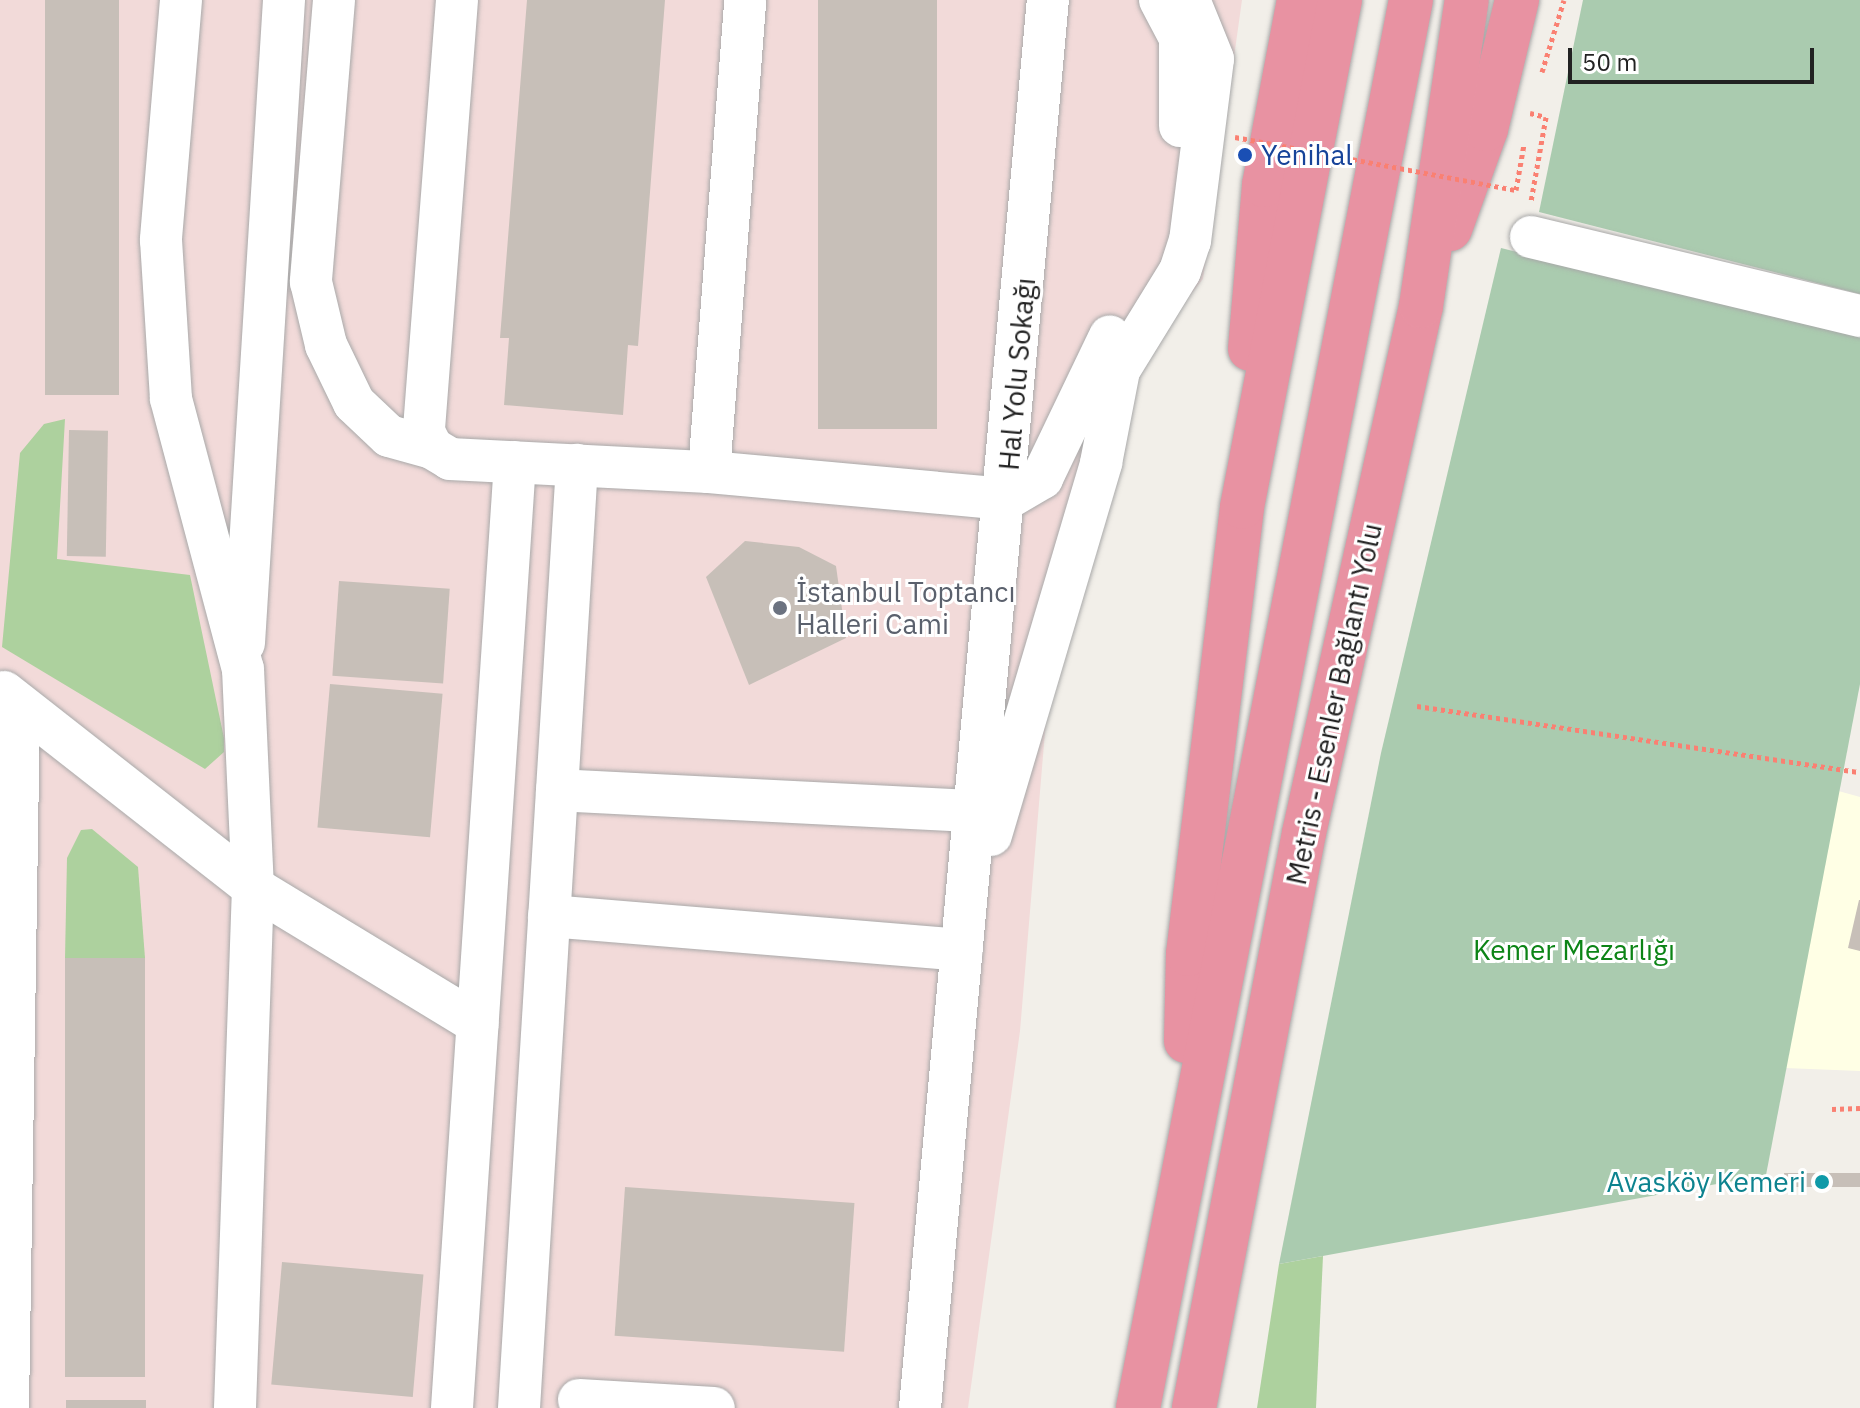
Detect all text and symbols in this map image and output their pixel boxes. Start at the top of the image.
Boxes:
scale bar [1572,32,1818,82]
text: 50 m [1582,46,1637,78]
place label: Yenihal [1261,138,1353,172]
marker: Yenihal [1236,146,1254,164]
street label: Hal Yolu Sokağı [992,276,1042,472]
street label: Metris - Esenler Bağlantı Yolu [1279,520,1389,888]
place label: İstanbul Toptancı Halleri Cami [796,575,1015,641]
marker: İstanbul Toptancı Halleri Cami [771,599,789,617]
park label: Kemer Mezarlığı [1473,933,1675,967]
place label: Avasköy Kemeri [1607,1165,1806,1199]
marker: Avasköy Kemeri [1813,1173,1831,1191]

